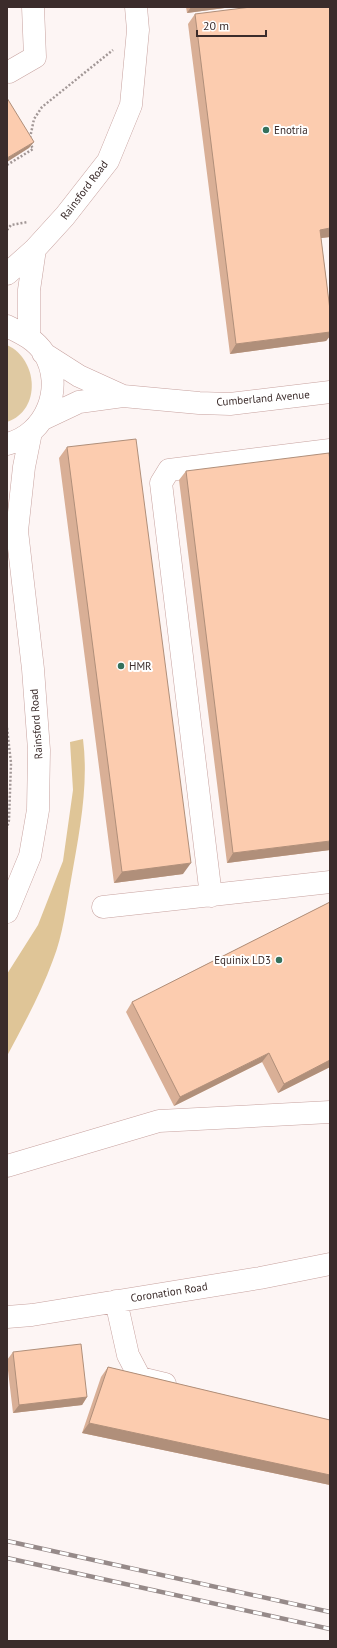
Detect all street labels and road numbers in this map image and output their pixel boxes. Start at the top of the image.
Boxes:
street label: Rainsford Road [57,158,111,222]
street label: Cumberland Avenue [216,387,311,409]
street label: Rainsford Road [27,688,45,760]
street label: Coronation Road [130,1279,209,1305]

